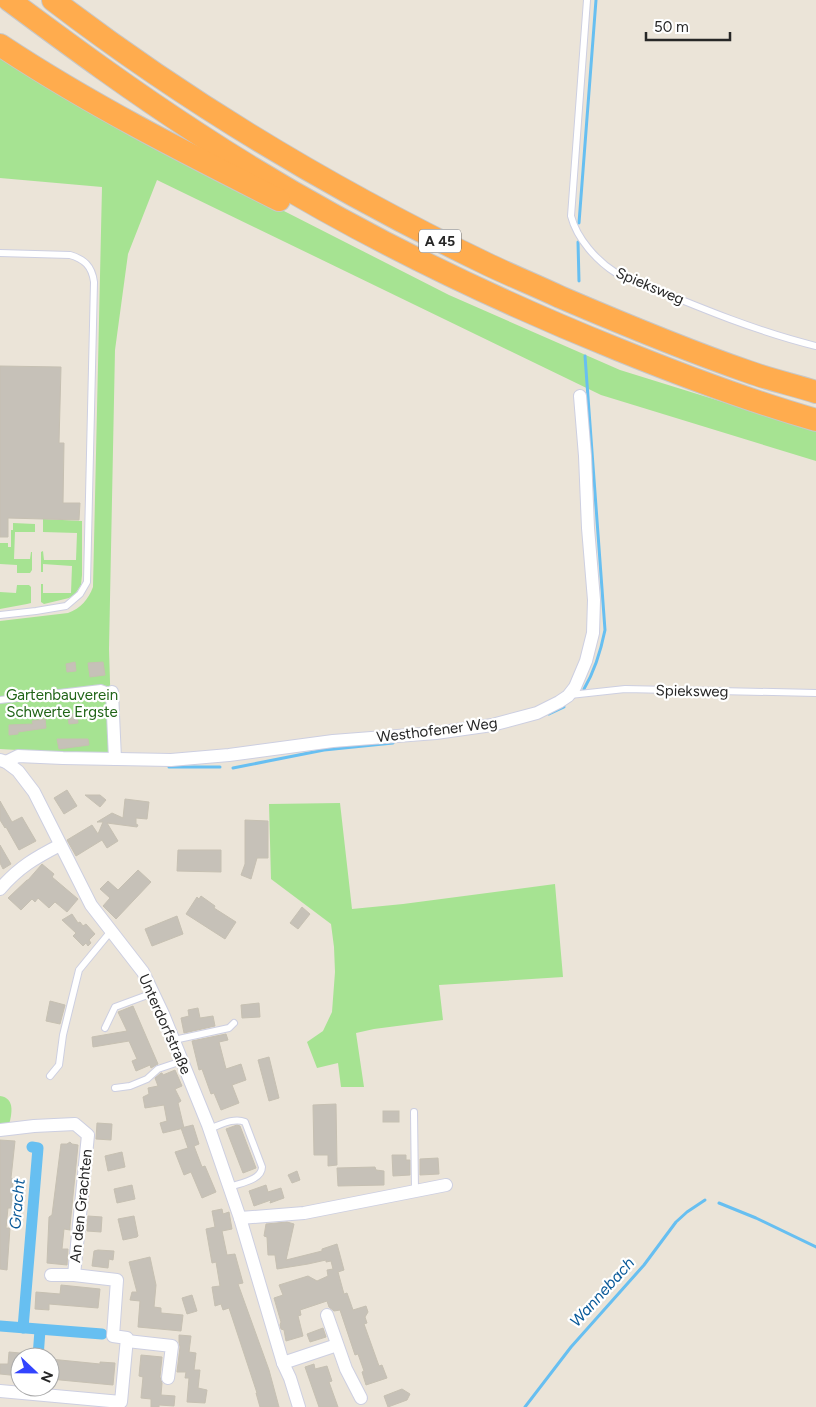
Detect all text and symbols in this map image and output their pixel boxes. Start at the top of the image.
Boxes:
scale bar [646,10,730,42]
text: 50 m [654,18,689,36]
road number: A 45 [419,230,461,252]
street label: Spieksweg [613,264,687,308]
street label: Spieksweg [656,681,728,701]
park label: Gartenbauverein Schwerte Ergste [6,686,118,721]
street label: Westhofener Weg [376,714,498,746]
street label: Unterdorfstraße [135,971,195,1077]
street label: An den Grachten [66,1148,96,1264]
water label: Gracht [5,1177,29,1230]
water label: Wannebach [566,1253,638,1331]
north arrow [10,1347,60,1397]
text: N [37,1368,56,1385]

